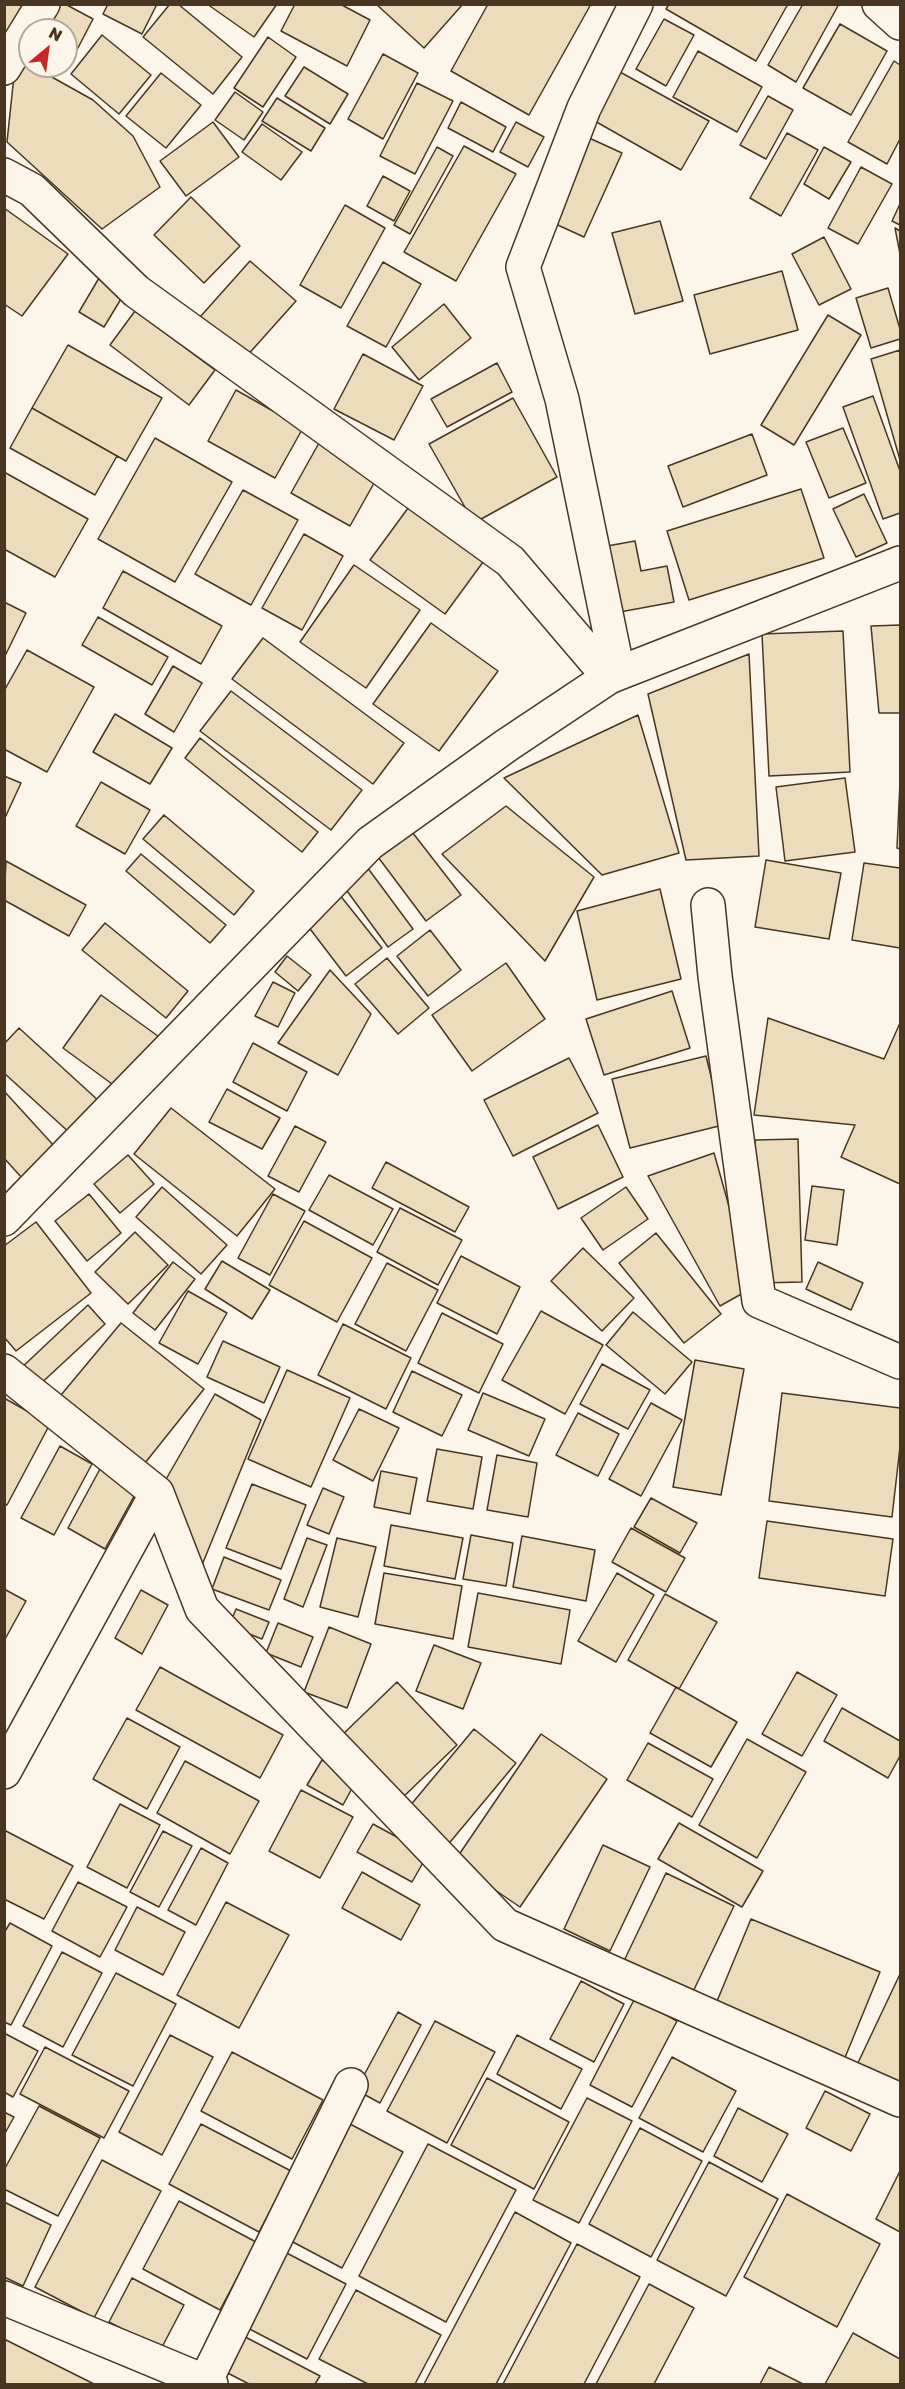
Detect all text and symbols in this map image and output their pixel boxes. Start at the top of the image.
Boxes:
north arrow [18,18,78,78]
text: N [46,22,66,46]

